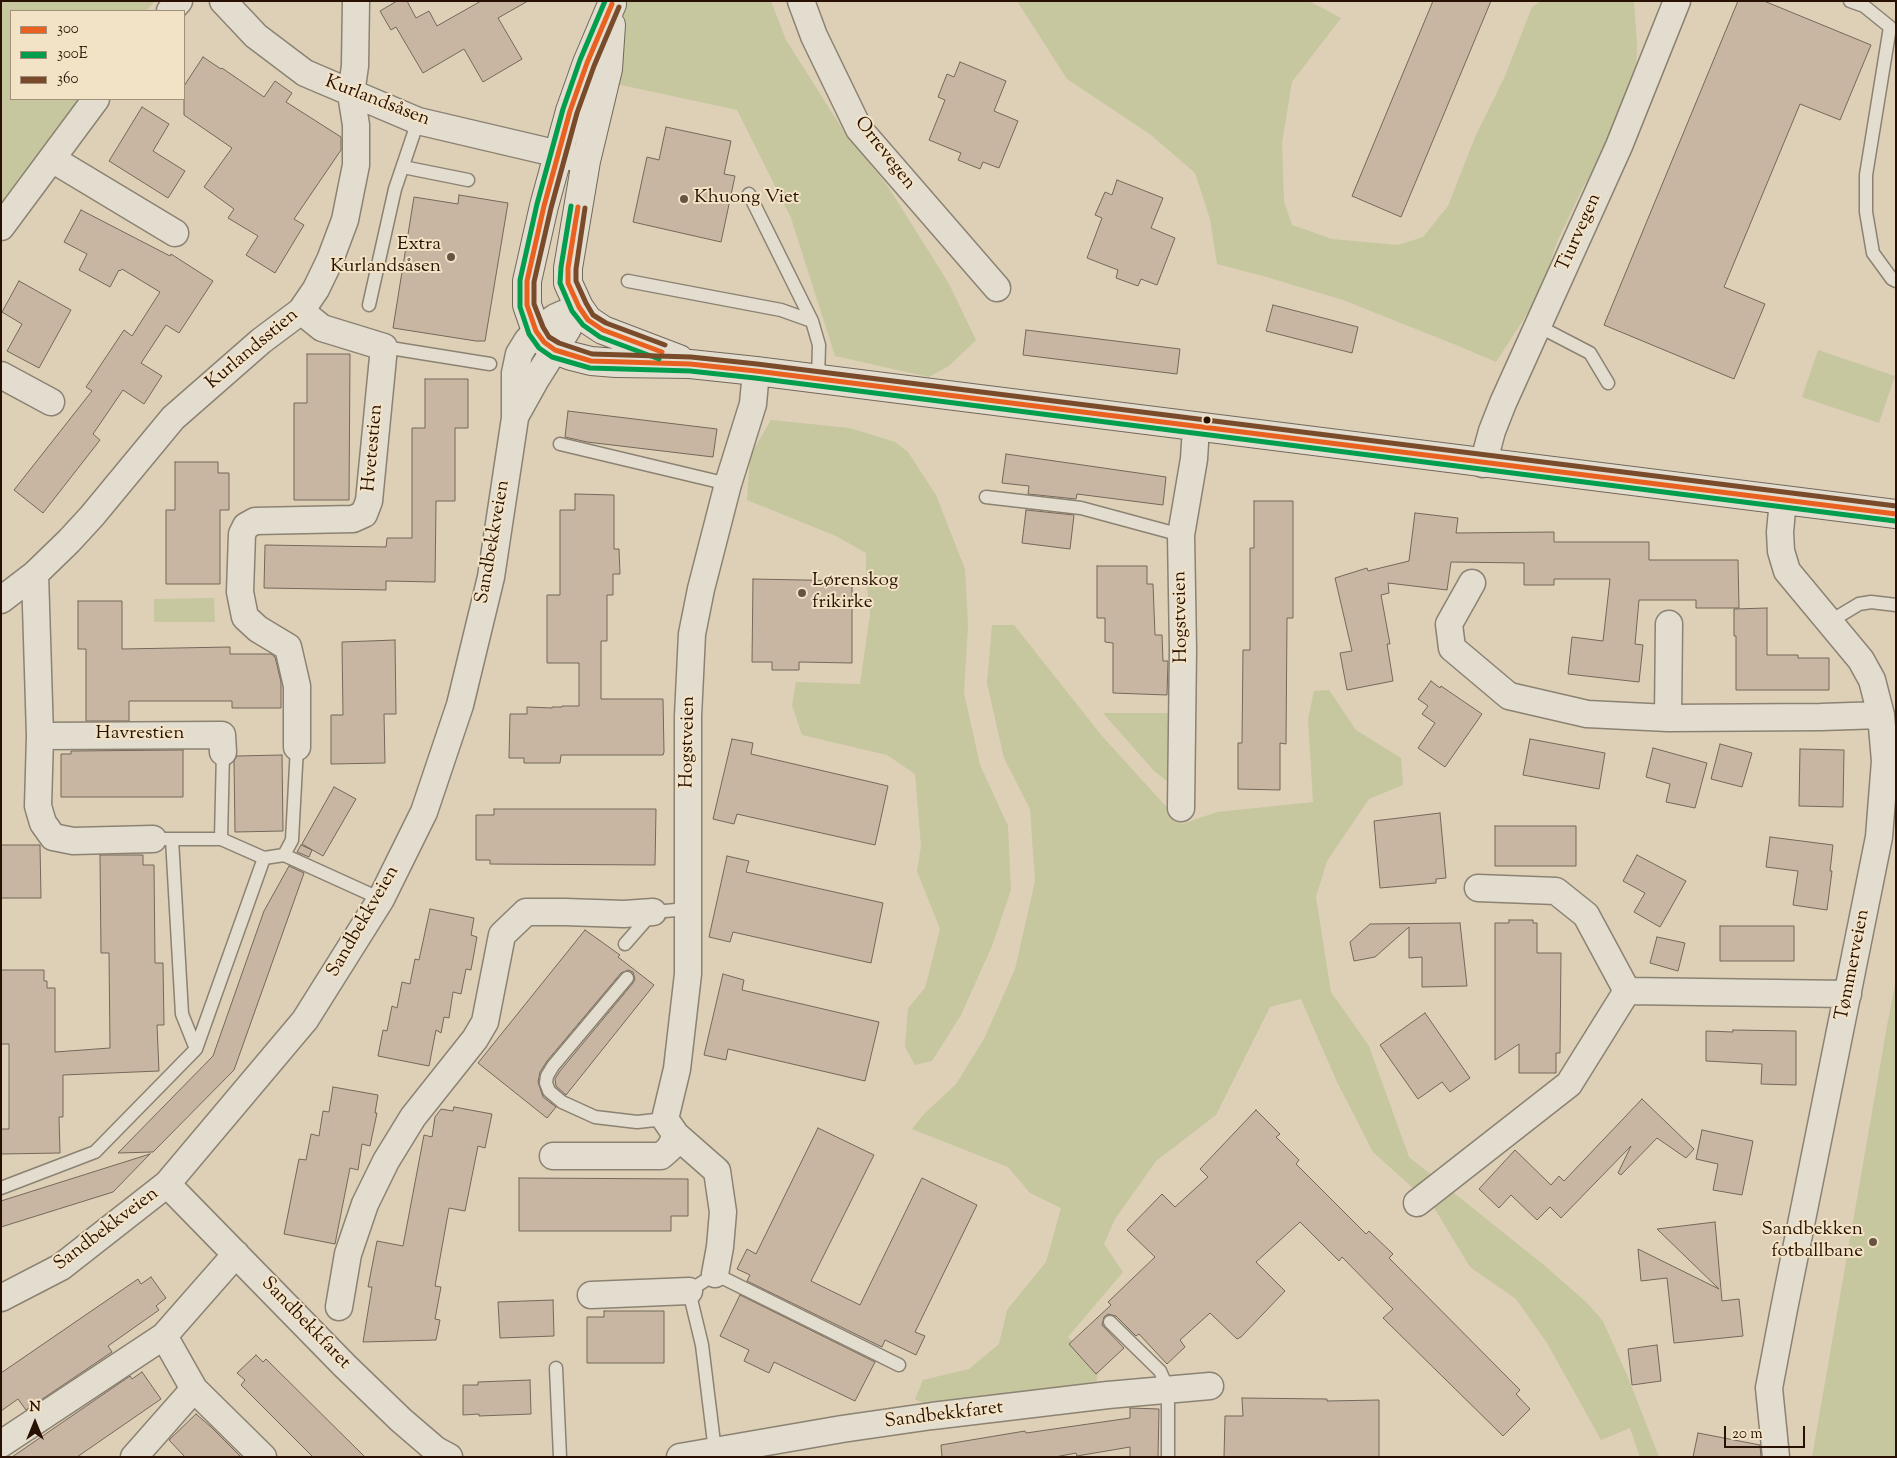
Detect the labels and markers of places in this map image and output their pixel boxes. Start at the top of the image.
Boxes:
place label: Khuong Viet [694,188,799,210]
marker: Khuong Viet [678,193,690,205]
place label: Extra Kurlandsåsen [330,235,441,279]
marker: Extra Kurlandsåsen [445,251,457,263]
unlabelled marker [1202,415,1212,425]
place label: Lørenskog frikirke [812,571,898,615]
marker: Lørenskog frikirke [796,587,808,599]
place label: Sandbekken fotballbane [1761,1220,1863,1264]
marker: Sandbekken fotballbane [1867,1236,1879,1248]

